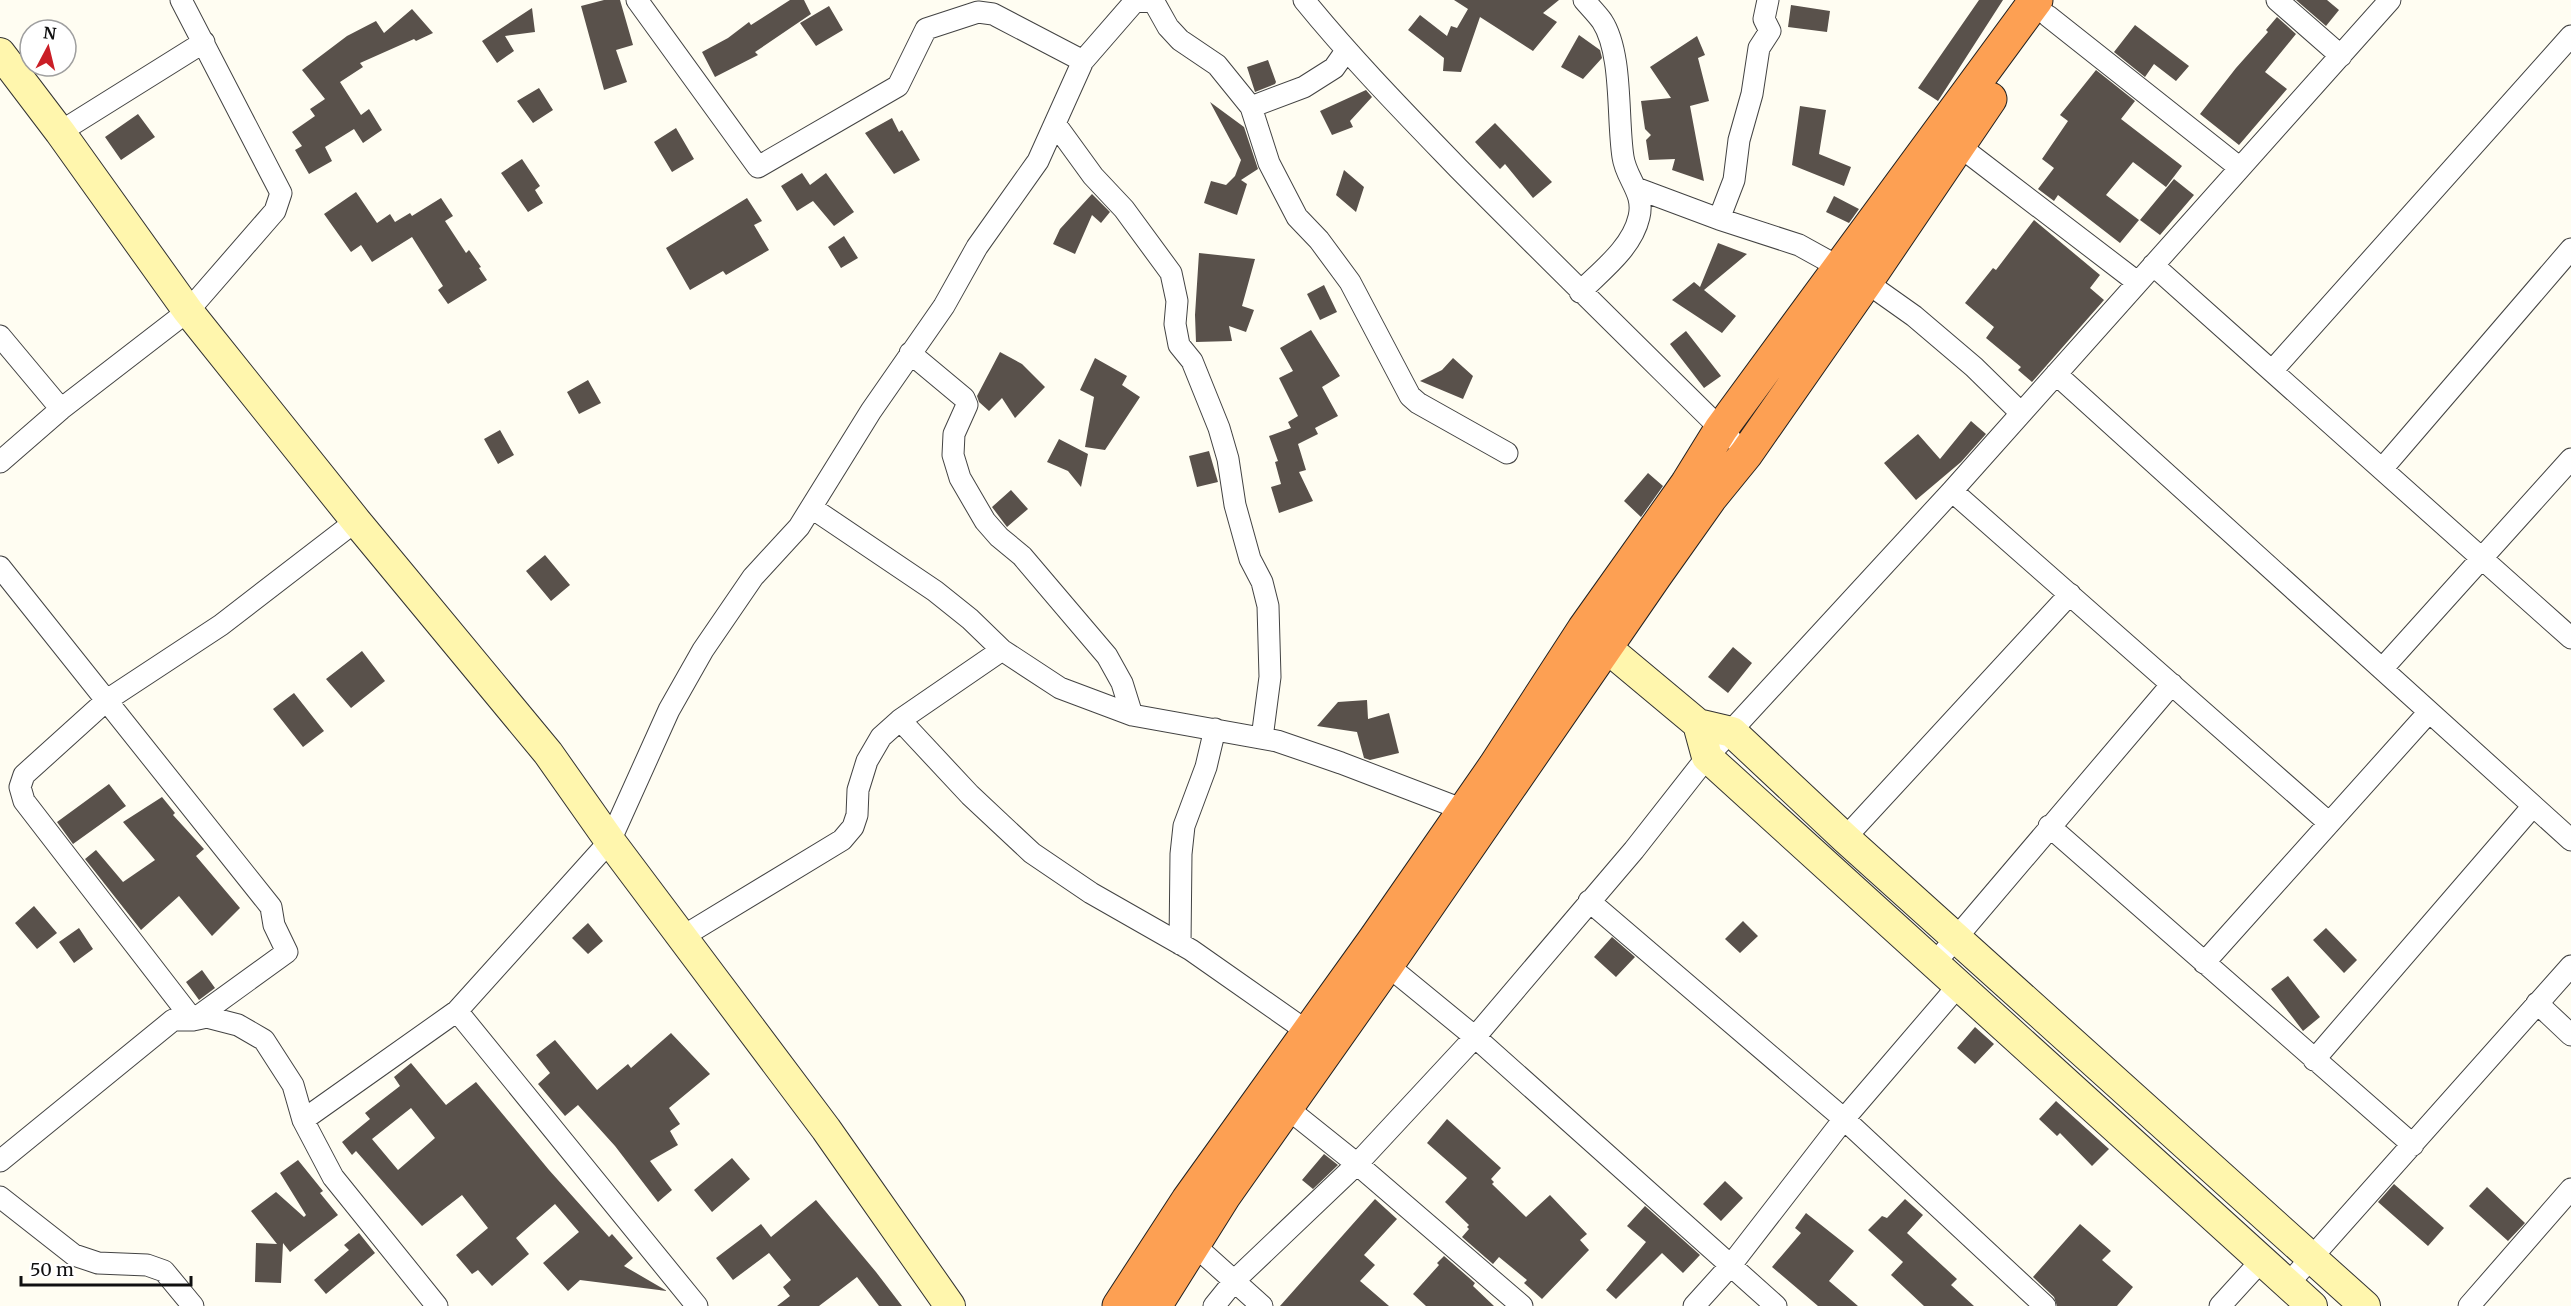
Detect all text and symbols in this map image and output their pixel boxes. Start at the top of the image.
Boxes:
north arrow [18,18,78,78]
text: N [42,22,58,44]
scale bar [21,1249,190,1287]
text: 50 m [30,1258,74,1281]

